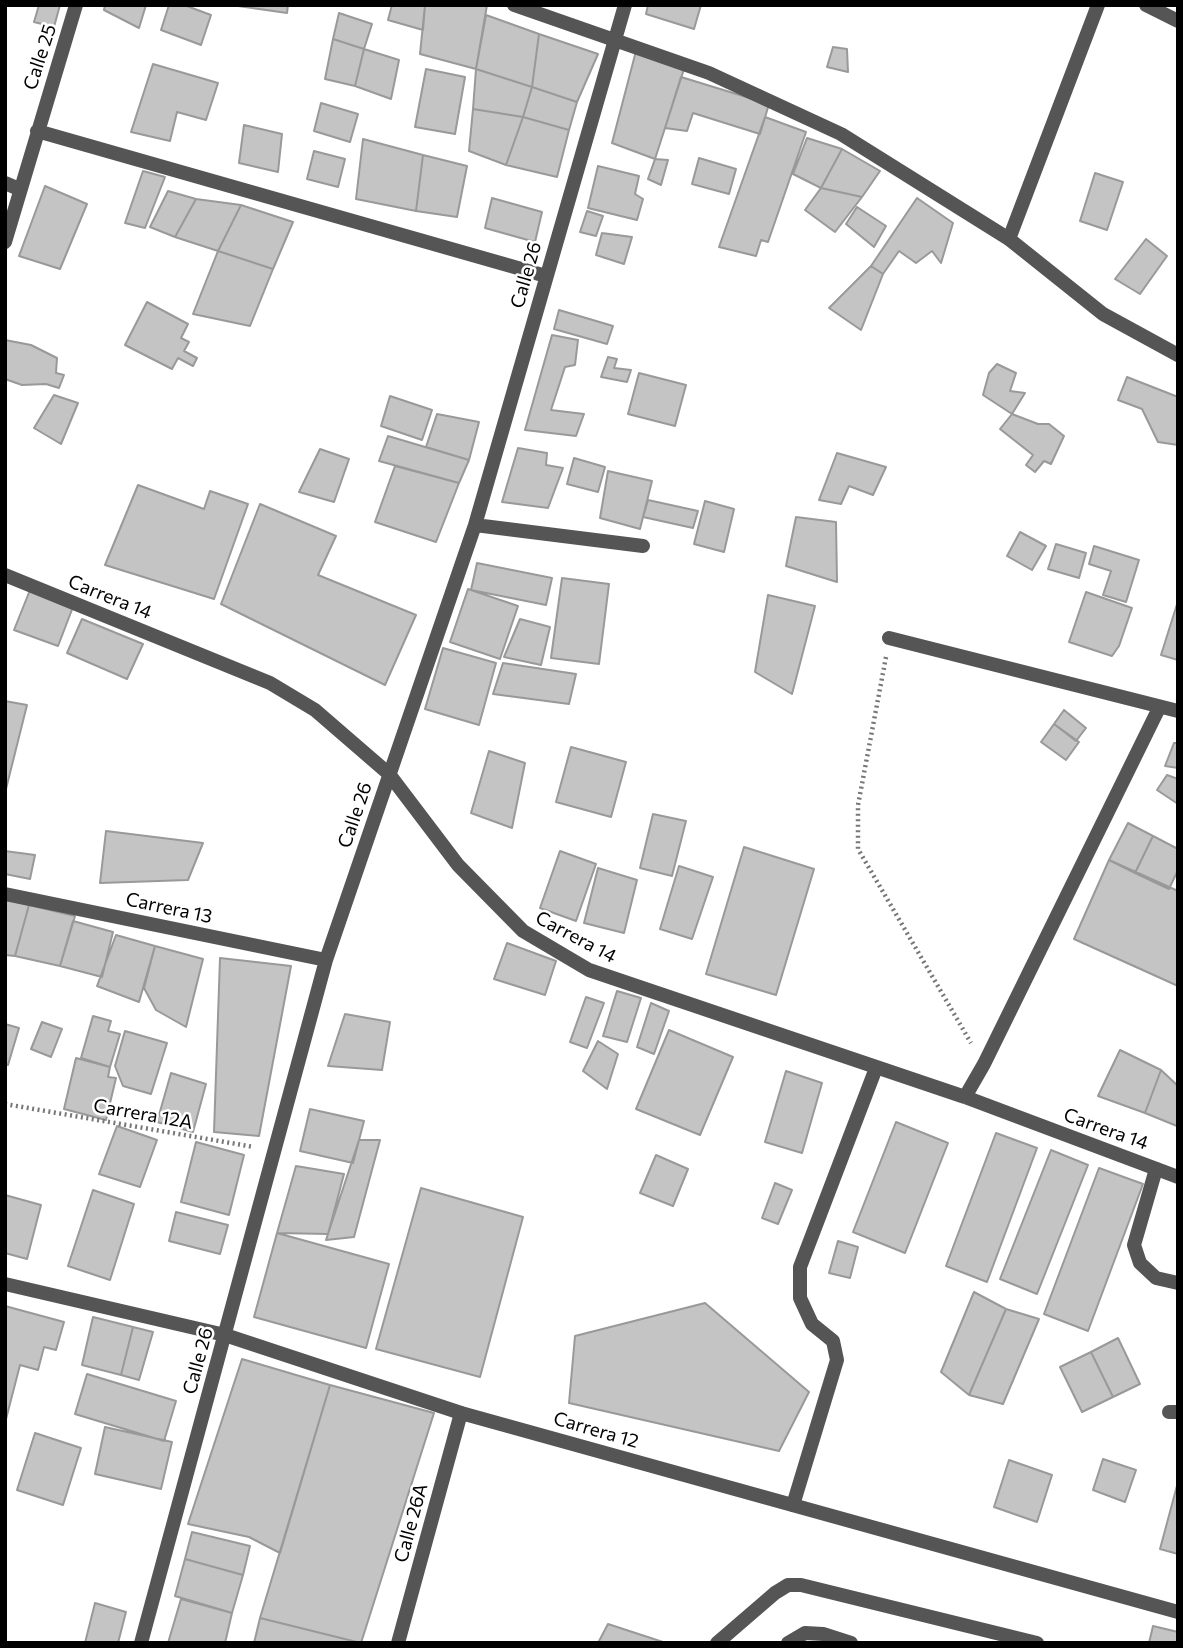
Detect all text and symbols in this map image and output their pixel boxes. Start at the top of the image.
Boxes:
street label: Calle 25 [19,21,61,93]
street label: Calle 26 [506,239,546,311]
street label: Carrera 14 [65,570,155,624]
street label: Calle 26 [333,779,377,851]
street label: Carrera 13 [124,888,214,928]
street label: Carrera 14 [532,906,620,968]
street label: Carrera 12A [91,1094,195,1134]
street label: Carrera 14 [1061,1103,1151,1155]
street label: Calle 26 [178,1325,218,1397]
street label: Carrera 12 [551,1407,641,1453]
street label: Calle 26A [390,1481,432,1565]

